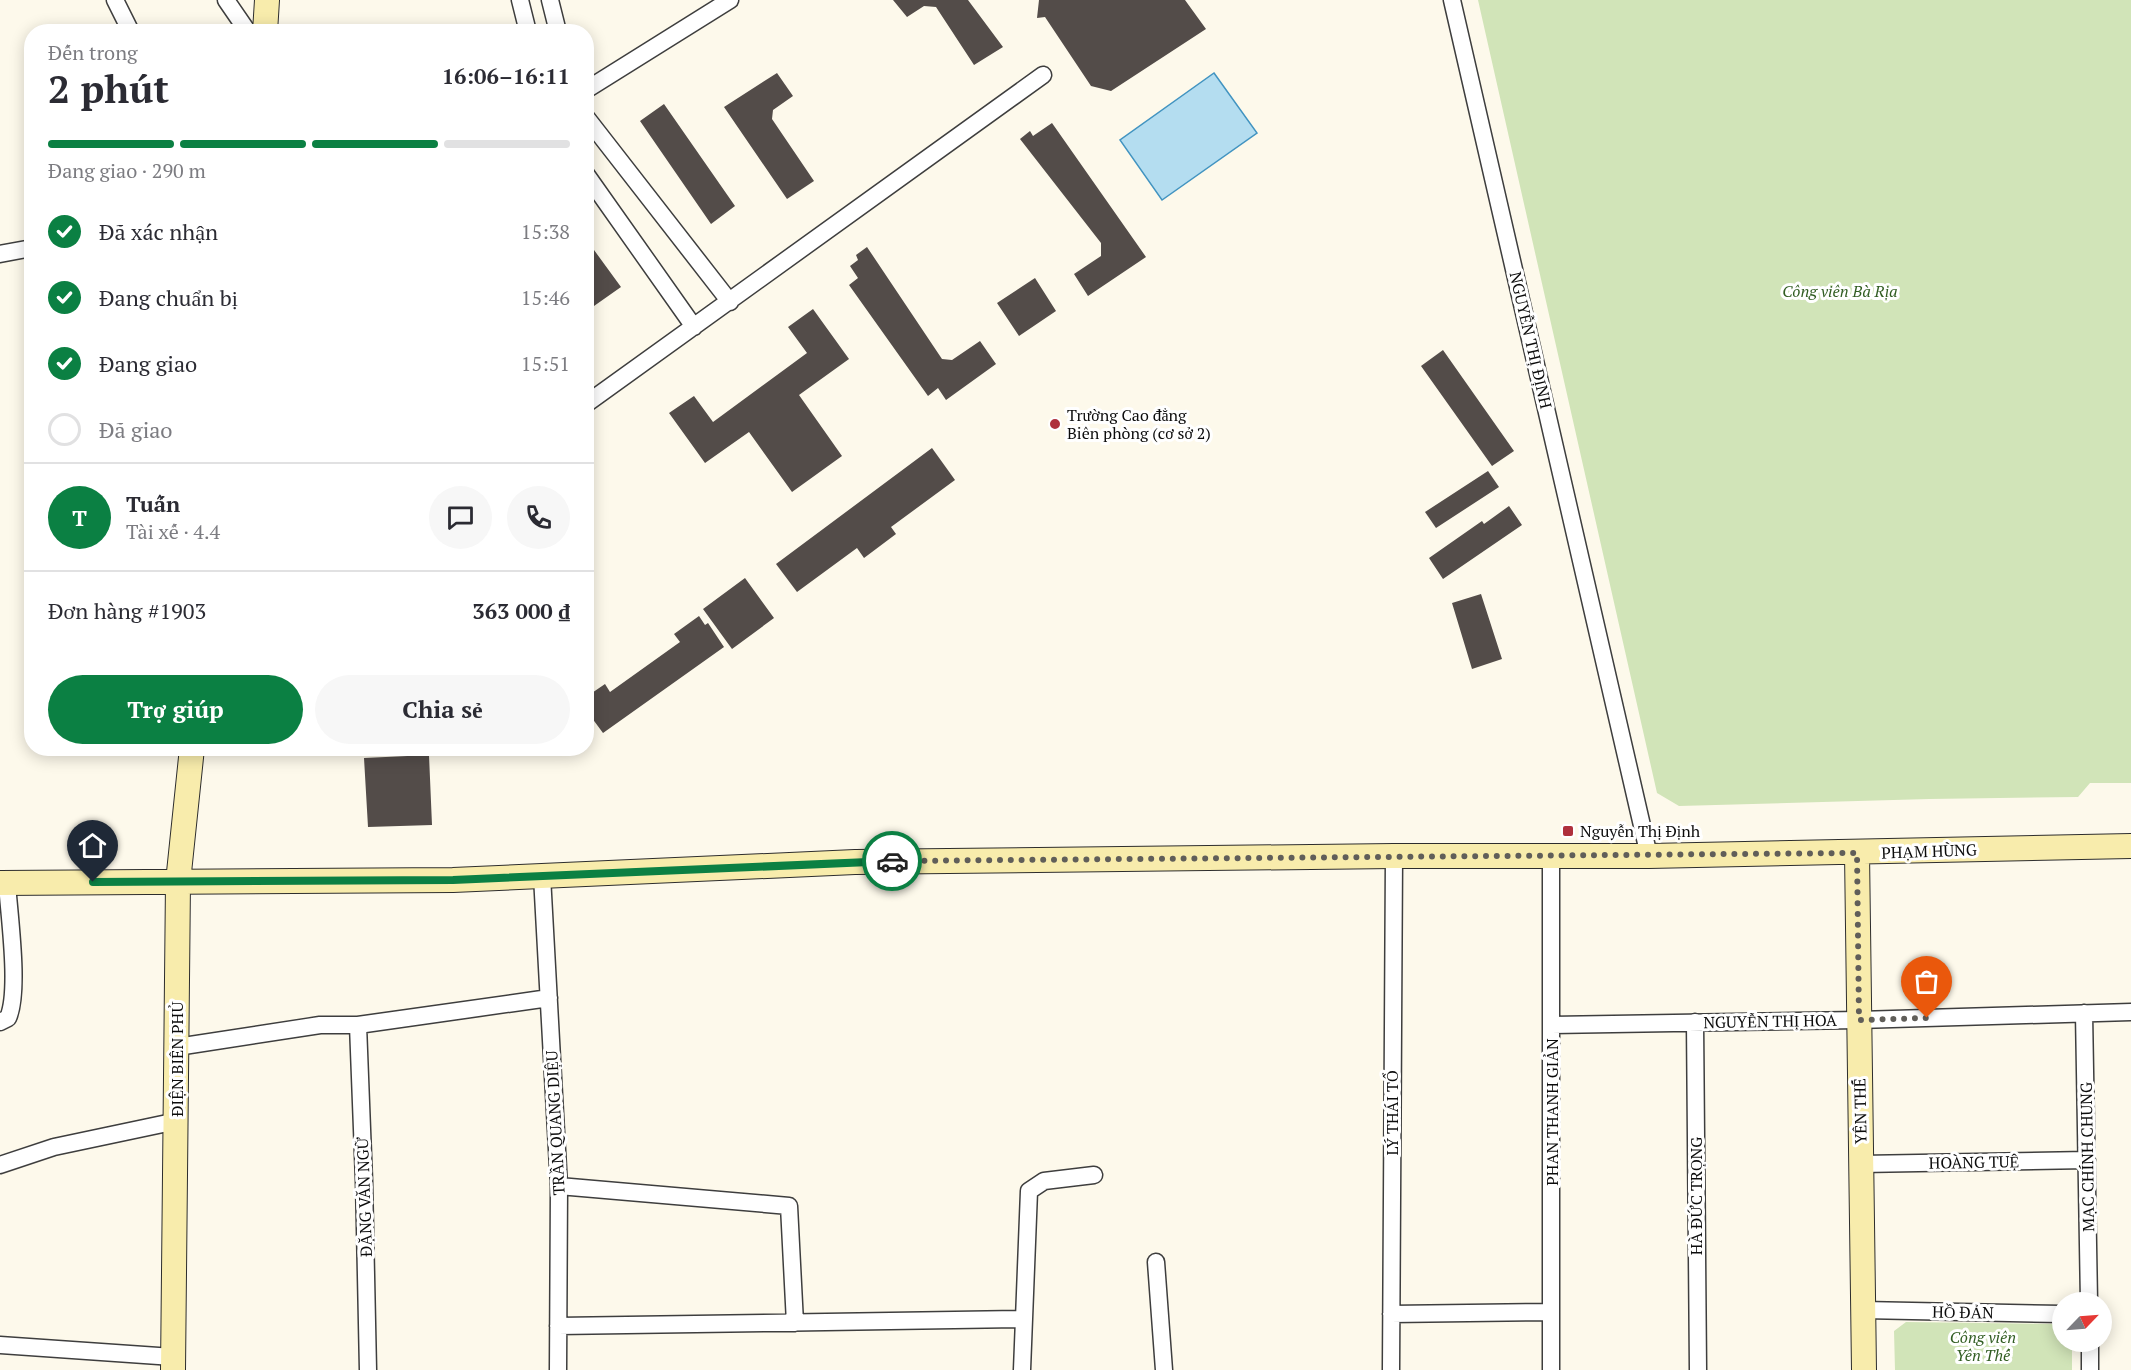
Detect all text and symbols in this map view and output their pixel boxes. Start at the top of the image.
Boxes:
text: Đến trong [48,39,138,66]
text: 16:06–16:11 [442,61,570,90]
text: 2 phút [48,62,169,114]
text: Đang giao · 290 m [48,157,206,184]
icon: check [48,215,81,248]
text: Đã xác nhận [99,217,218,246]
text: 15:38 [521,218,570,245]
street label: NGUYỄN THỊ ĐỊNH [1505,269,1558,411]
park label: Công viên Bà Rịa [1782,280,1898,302]
icon: check [48,281,81,314]
text: Đang chuẩn bị [99,283,238,312]
text: 15:46 [521,284,570,311]
icon: check [48,347,81,380]
text: Đang giao [99,349,197,378]
text: 15:51 [521,350,570,377]
place label: Trường Cao đẳng Biên phòng (cơ sở 2) [1067,404,1211,444]
text: Đã giao [99,415,173,444]
marker: Trường Cao đẳng Biên phòng (cơ sở 2) [1048,417,1062,431]
button: chat [429,486,492,549]
button: phone [507,486,570,549]
text: Tuấn [126,489,180,518]
text: T [72,503,87,532]
text: Tài xế · 4.4 [126,518,220,545]
text: Đơn hàng #1903 [48,596,206,625]
text: 363 000 ₫ [472,596,570,625]
button: Trợ giúp [48,675,303,744]
button: Chia sẻ [315,675,570,744]
pin [67,820,118,882]
place label: Nguyễn Thị Định [1580,820,1701,842]
marker: Nguyễn Thị Định [1561,824,1575,838]
icon: home [76,829,109,862]
courier [862,831,922,891]
street label: PHẠM HÙNG [1881,838,1977,864]
icon: car [876,845,909,878]
pin [1901,956,1952,1018]
icon: bag [1910,965,1943,998]
street label: ĐIỆN BIÊN PHỦ [166,1001,188,1117]
street label: NGUYỄN THỊ HOA [1703,1009,1837,1033]
street label: PHAN THANH GIẢN [1541,1038,1563,1186]
street label: TRẦN QUANG DIỆU [540,1050,570,1196]
street label: LÝ THÁI TỔ [1381,1071,1403,1155]
street label: YÊN THẾ [1848,1078,1872,1144]
street label: MẠC CHÍNH CHUNG [2075,1082,2099,1232]
street label: ĐẶNG VĂN NGỮ [351,1136,377,1257]
street label: HÀ ĐỨC TRỌNG [1685,1137,1707,1255]
street label: HOÀNG TUỆ [1929,1150,2019,1174]
north arrow [2052,1292,2112,1352]
map controls [2052,1292,2112,1352]
street label: HỒ ĐẢN [1932,1300,1994,1324]
park label: Công viên Yên Thế [1950,1326,2016,1366]

